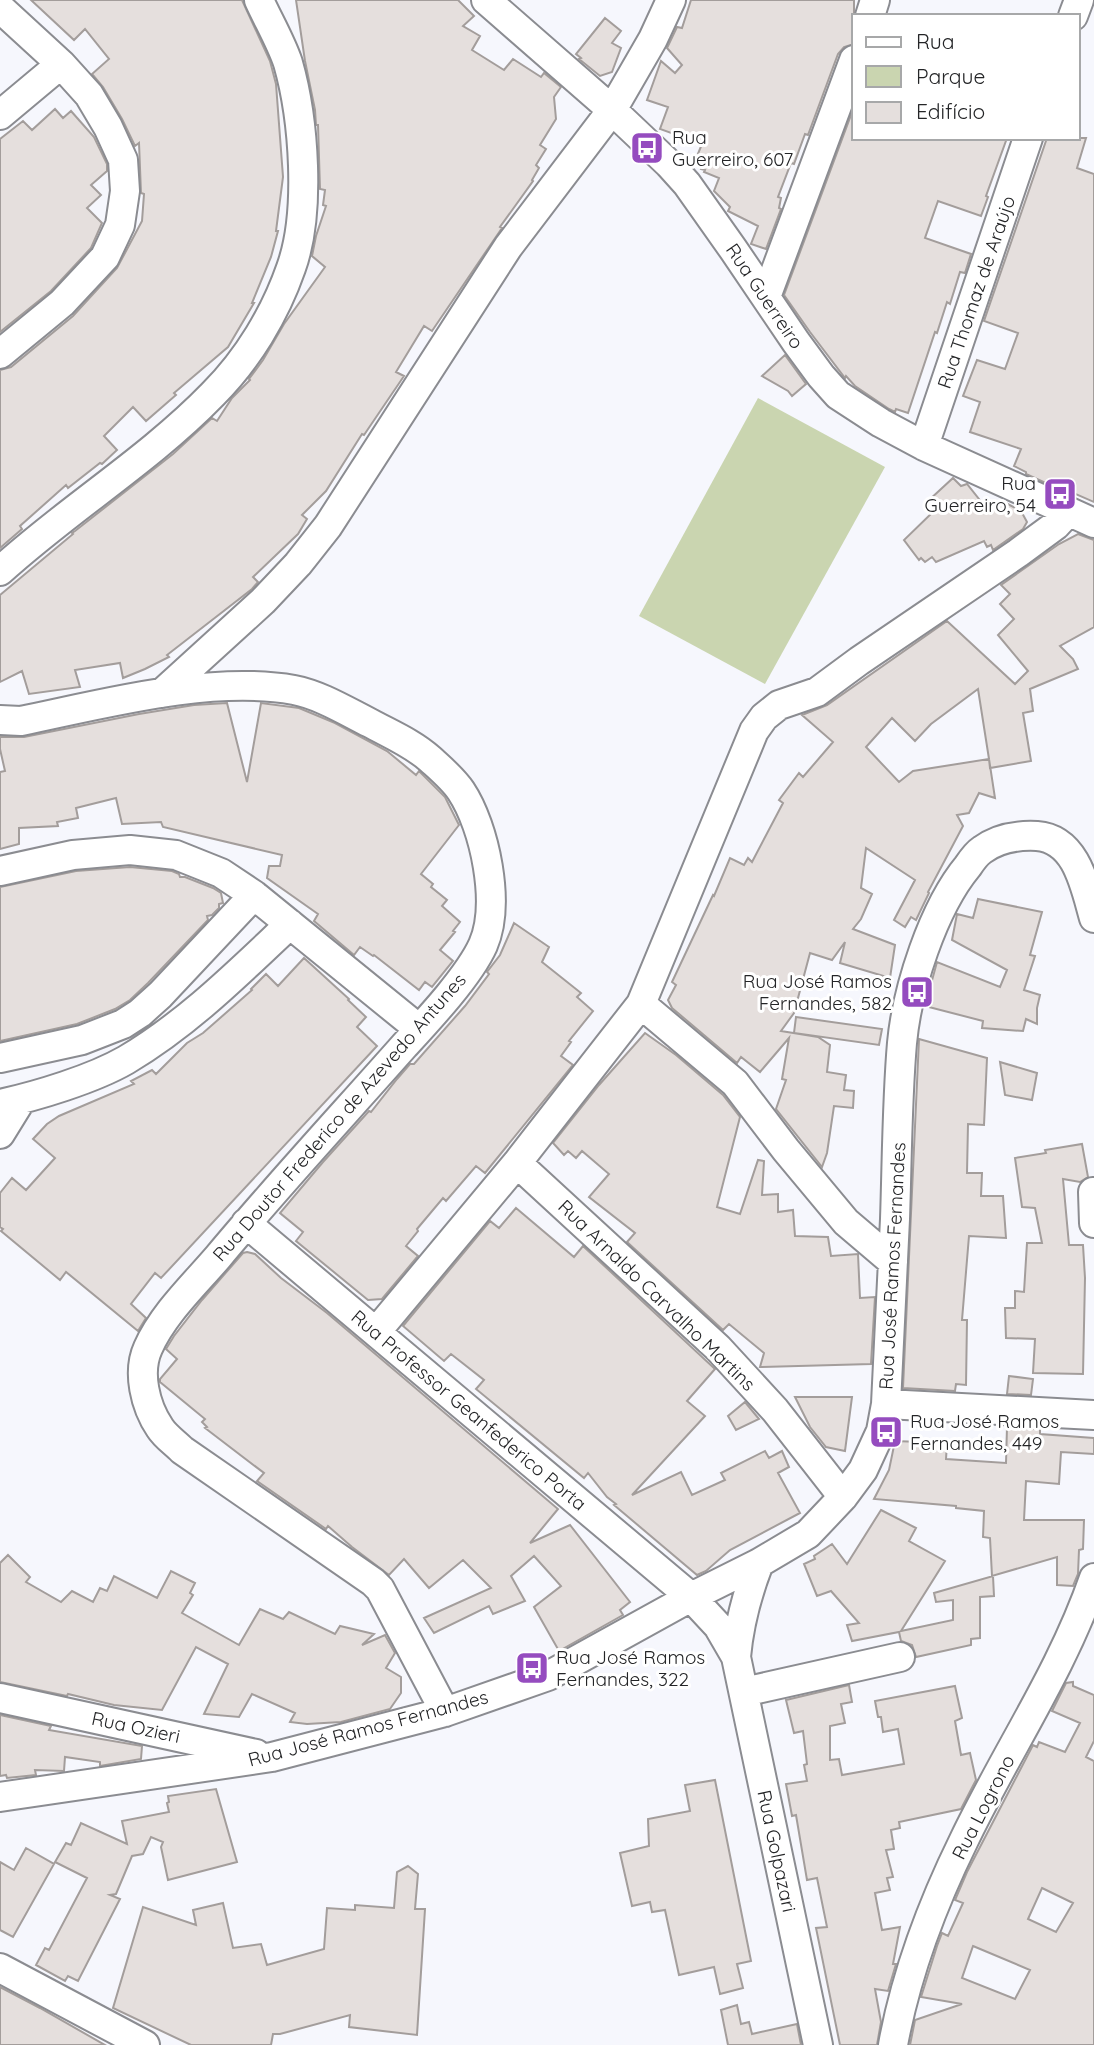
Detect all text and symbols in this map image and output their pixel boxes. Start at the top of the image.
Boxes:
legend [852,14,1080,140]
text: Rua [916,28,955,54]
text: Parque [916,63,985,89]
text: Edifício [916,98,985,124]
place label: Rua Guerreiro, 607 [672,125,793,171]
bus stop icon: Rua Guerreiro, 607 [628,129,666,167]
street label: Rua Thomaz de Araújo [932,192,1020,392]
street label: Rua Guerreiro [721,239,809,353]
place label: Rua Guerreiro, 54 [925,471,1036,517]
bus stop icon: Rua Guerreiro, 54 [1041,475,1079,513]
street label: Rua Doutor Frederico de Azevedo Antunes [207,968,471,1266]
place label: Rua José Ramos Fernandes, 582 [743,969,892,1015]
bus stop icon: Rua José Ramos Fernandes, 582 [898,973,936,1011]
street label: Rua José Ramos Fernandes [874,1142,910,1390]
street label: Rua Arnaldo Carvalho Martins [553,1194,761,1396]
street label: Rua Professor Geanfederico Porta [346,1304,592,1516]
place label: Rua José Ramos Fernandes, 449 [910,1409,1059,1455]
bus stop icon: Rua José Ramos Fernandes, 449 [867,1413,905,1451]
place label: Rua José Ramos Fernandes, 322 [556,1645,705,1691]
bus stop icon: Rua José Ramos Fernandes, 322 [513,1649,551,1687]
street label: Rua José Ramos Fernandes [245,1684,491,1772]
street label: Rua Ozieri [90,1706,182,1748]
street label: Rua Logrono [946,1751,1020,1863]
street label: Rua Golpazari [752,1788,802,1914]

